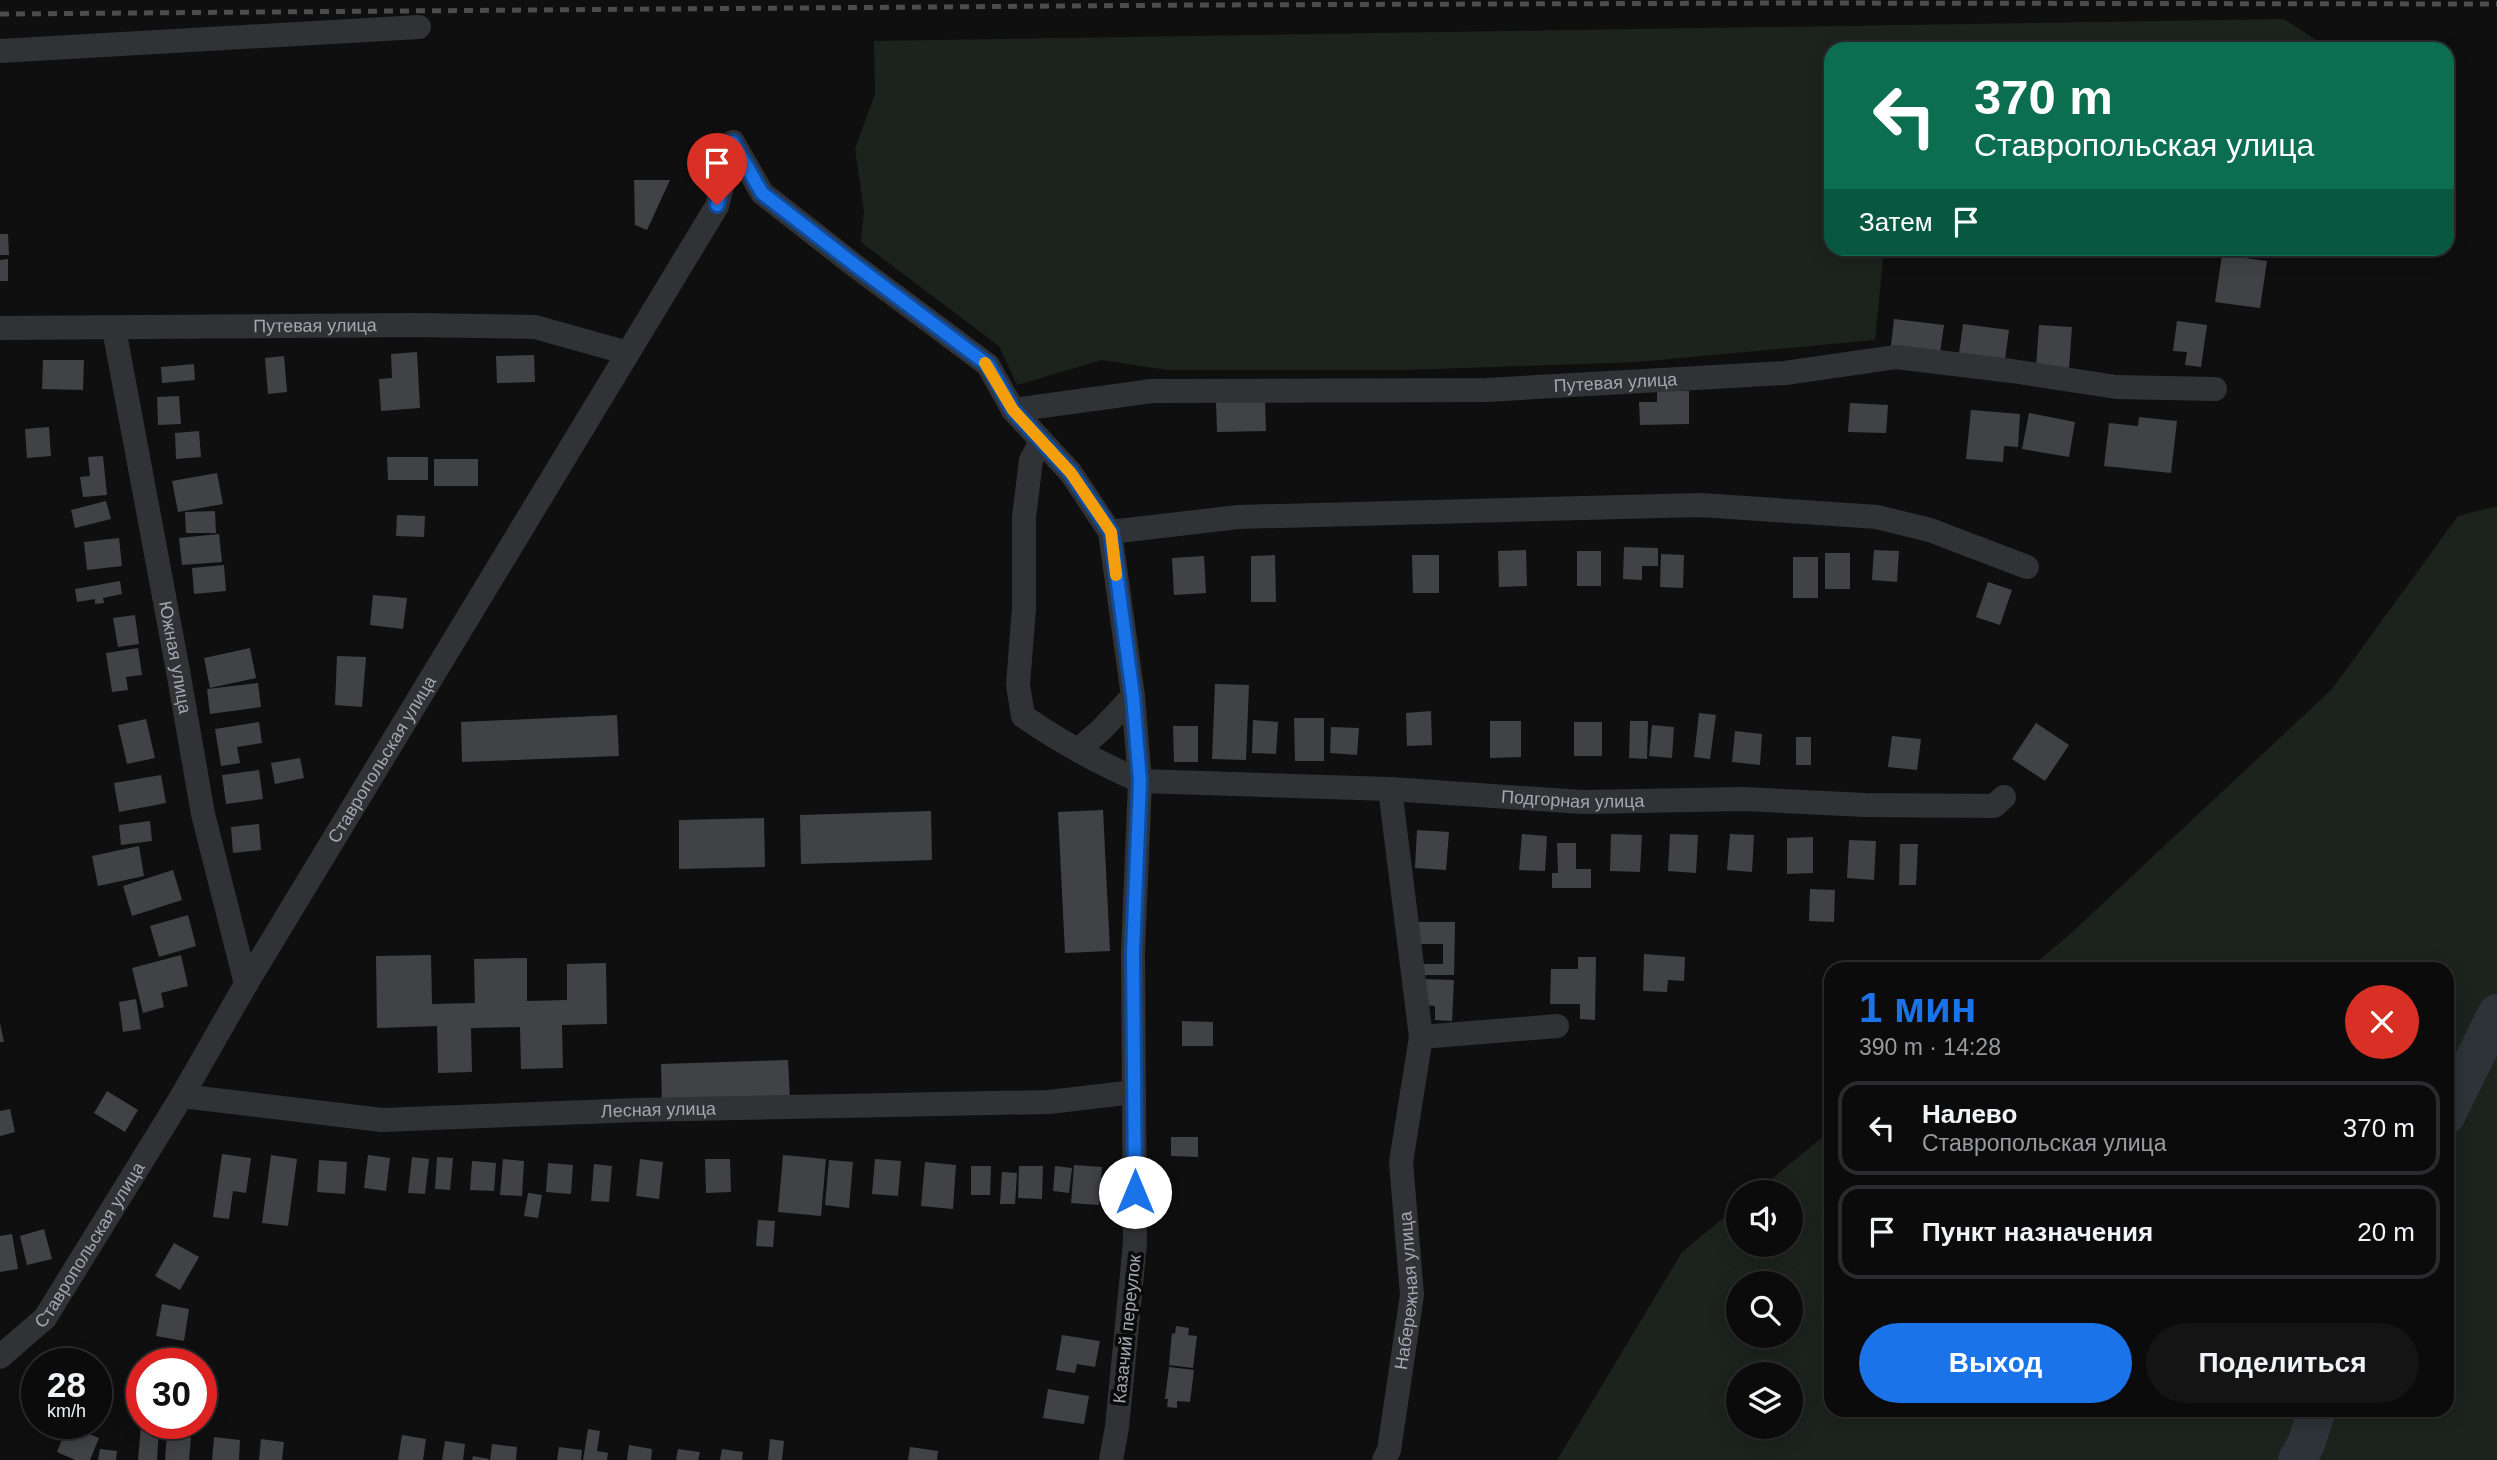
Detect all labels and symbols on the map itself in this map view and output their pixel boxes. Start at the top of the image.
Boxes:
pin [687,133,747,205]
street label: Путевая улица [253,315,378,336]
street label: Путевая улица [1553,369,1679,396]
street label: Южная улица [155,599,195,716]
street label: Ставропольская улица [324,671,441,846]
street label: Подгорная улица [1500,787,1646,812]
street label: Лесная улица [600,1098,717,1121]
position arrow [1098,1155,1172,1229]
street label: Ставропольская улица [31,1158,149,1332]
street label: Набережная улица [1391,1210,1422,1371]
street label: Казачий переулок [1109,1254,1145,1404]
speed limit sign: 30 [126,1348,217,1439]

